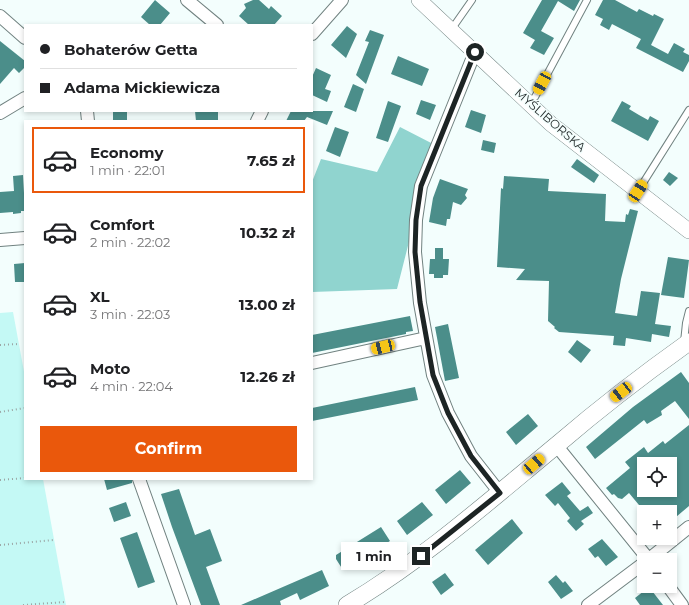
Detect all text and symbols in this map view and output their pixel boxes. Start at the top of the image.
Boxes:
text: Bohaterów Getta [64,40,198,59]
route start [466,43,484,61]
car [531,70,553,96]
text: Adama Mickiewicza [64,78,220,97]
street label: MYŚLIBORSKA [512,85,589,155]
icon: car [42,142,78,178]
text: Economy [90,143,163,162]
text: 7.65 zł [247,151,295,170]
text: 1 min · 22:01 [90,162,165,178]
car [626,178,650,204]
icon: car [42,214,78,250]
text: Comfort [90,215,155,234]
text: 10.32 zł [240,223,295,242]
text: 2 min · 22:02 [90,234,170,250]
icon: car [42,286,78,322]
text: XL [90,287,109,306]
text: 13.00 zł [239,295,295,314]
text: 3 min · 22:03 [90,306,170,322]
car [370,338,396,356]
icon: car [42,358,78,394]
text: Moto [90,359,130,378]
text: 12.26 zł [240,367,295,386]
text: 4 min · 22:04 [90,378,173,394]
car [608,380,634,404]
button: Confirm [40,426,297,472]
car [521,452,547,476]
map controls [637,457,677,593]
button: locate [637,457,677,497]
button: + [637,505,677,545]
callout: 1 min [341,542,407,570]
route end [412,547,430,565]
text: 1 min [356,548,392,564]
button: − [637,553,677,593]

